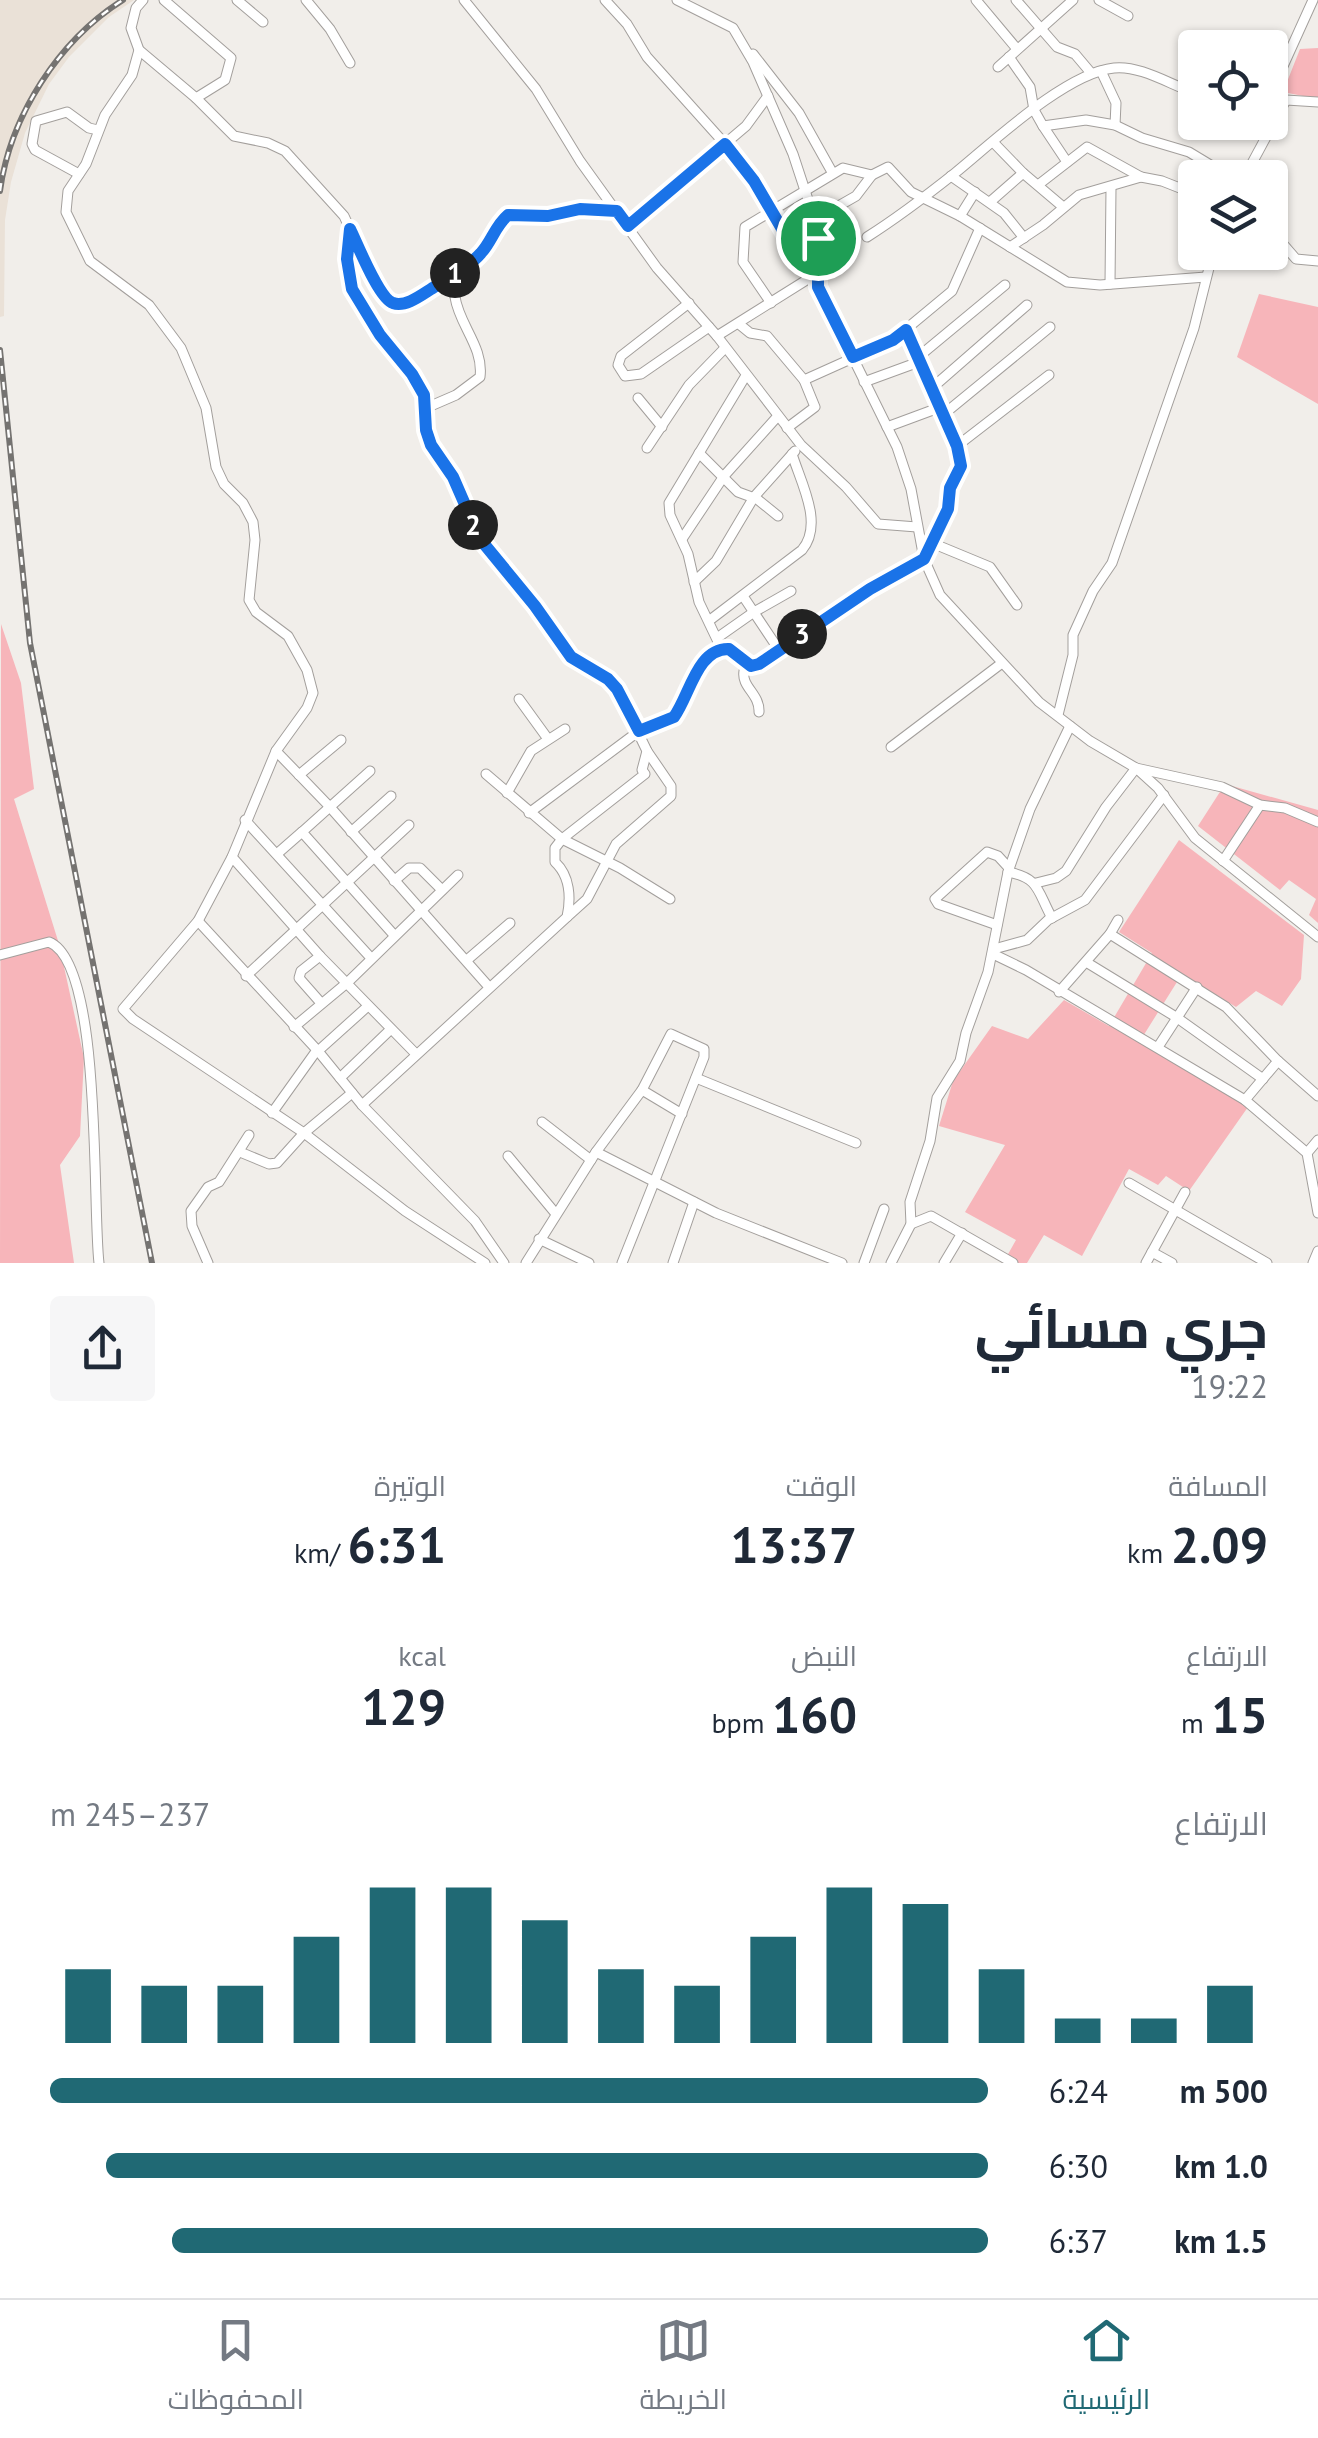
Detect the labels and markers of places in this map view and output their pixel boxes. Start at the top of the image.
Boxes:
pin [776,196,861,281]
pin: 1 [430,248,480,298]
pin: 2 [448,500,498,550]
pin: 3 [777,609,827,659]

